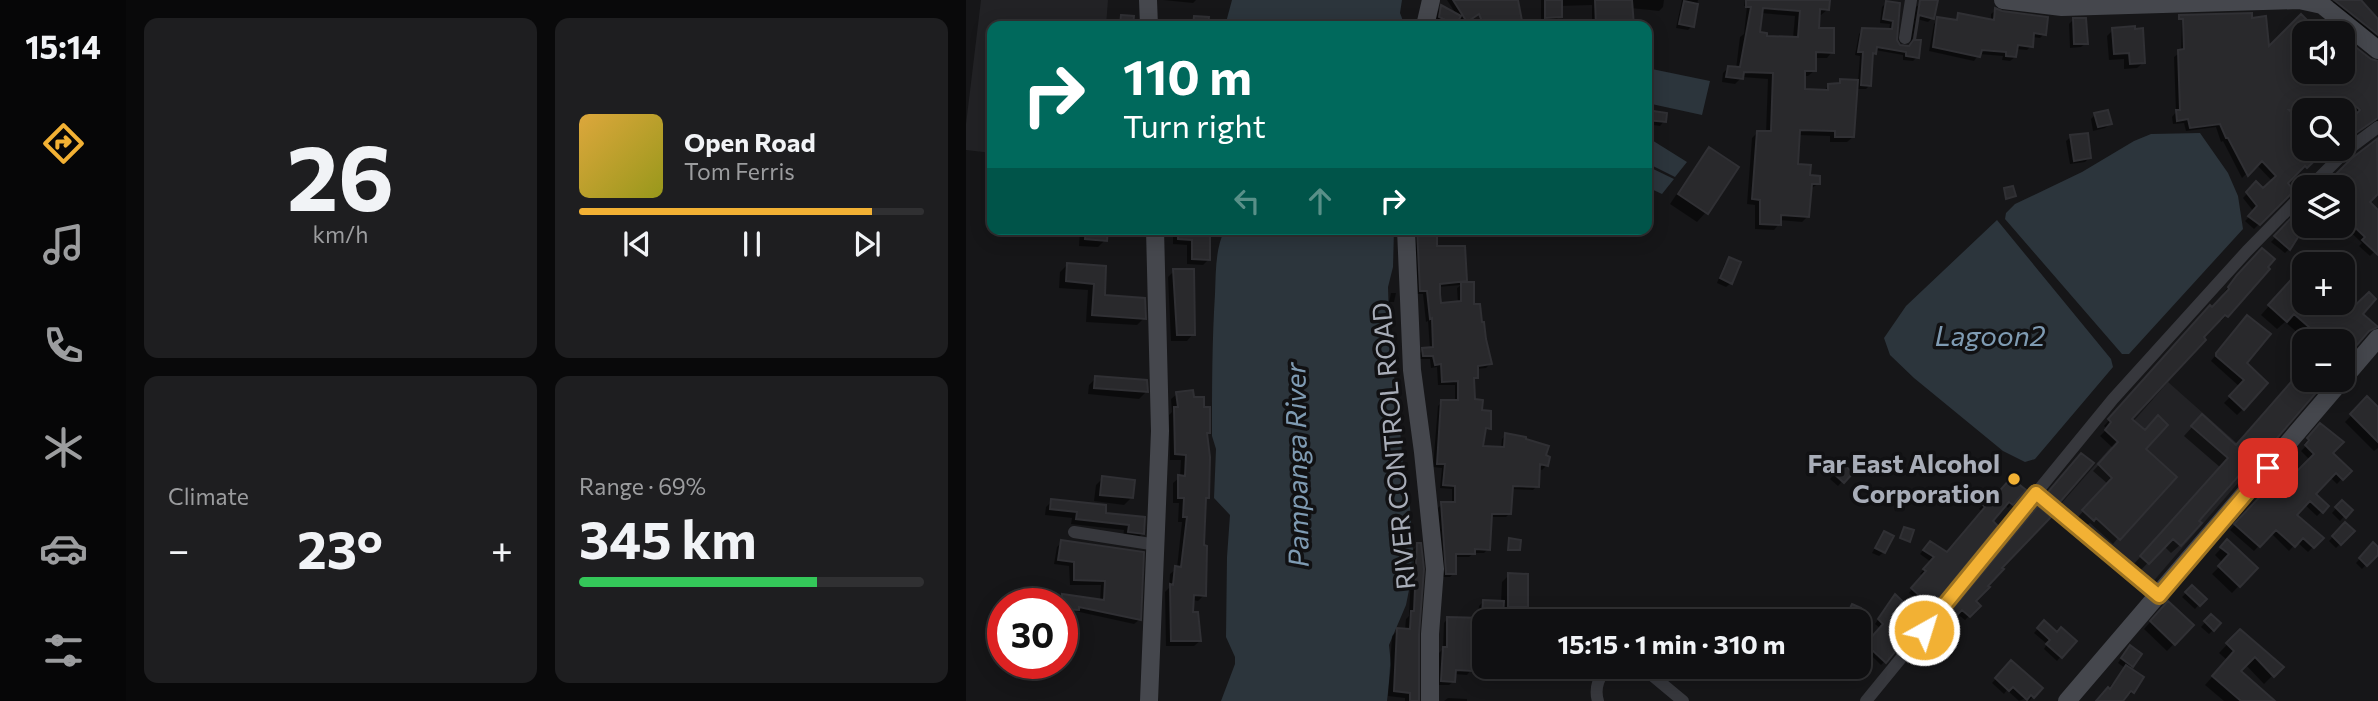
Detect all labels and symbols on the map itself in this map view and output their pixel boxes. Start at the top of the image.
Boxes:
street label: RIVER CONTROL ROAD [1364,301,1421,591]
water label: Lagoon2 [1935,318,2046,352]
water label: Pampanga River [1277,361,1315,568]
pin [2238,438,2298,498]
place label: Far East Alcohol Corporation [1807,447,2000,508]
marker: Far East Alcohol Corporation [2006,471,2022,487]
speed limit sign: 30 [987,588,1078,679]
position arrow [1887,593,1961,667]

